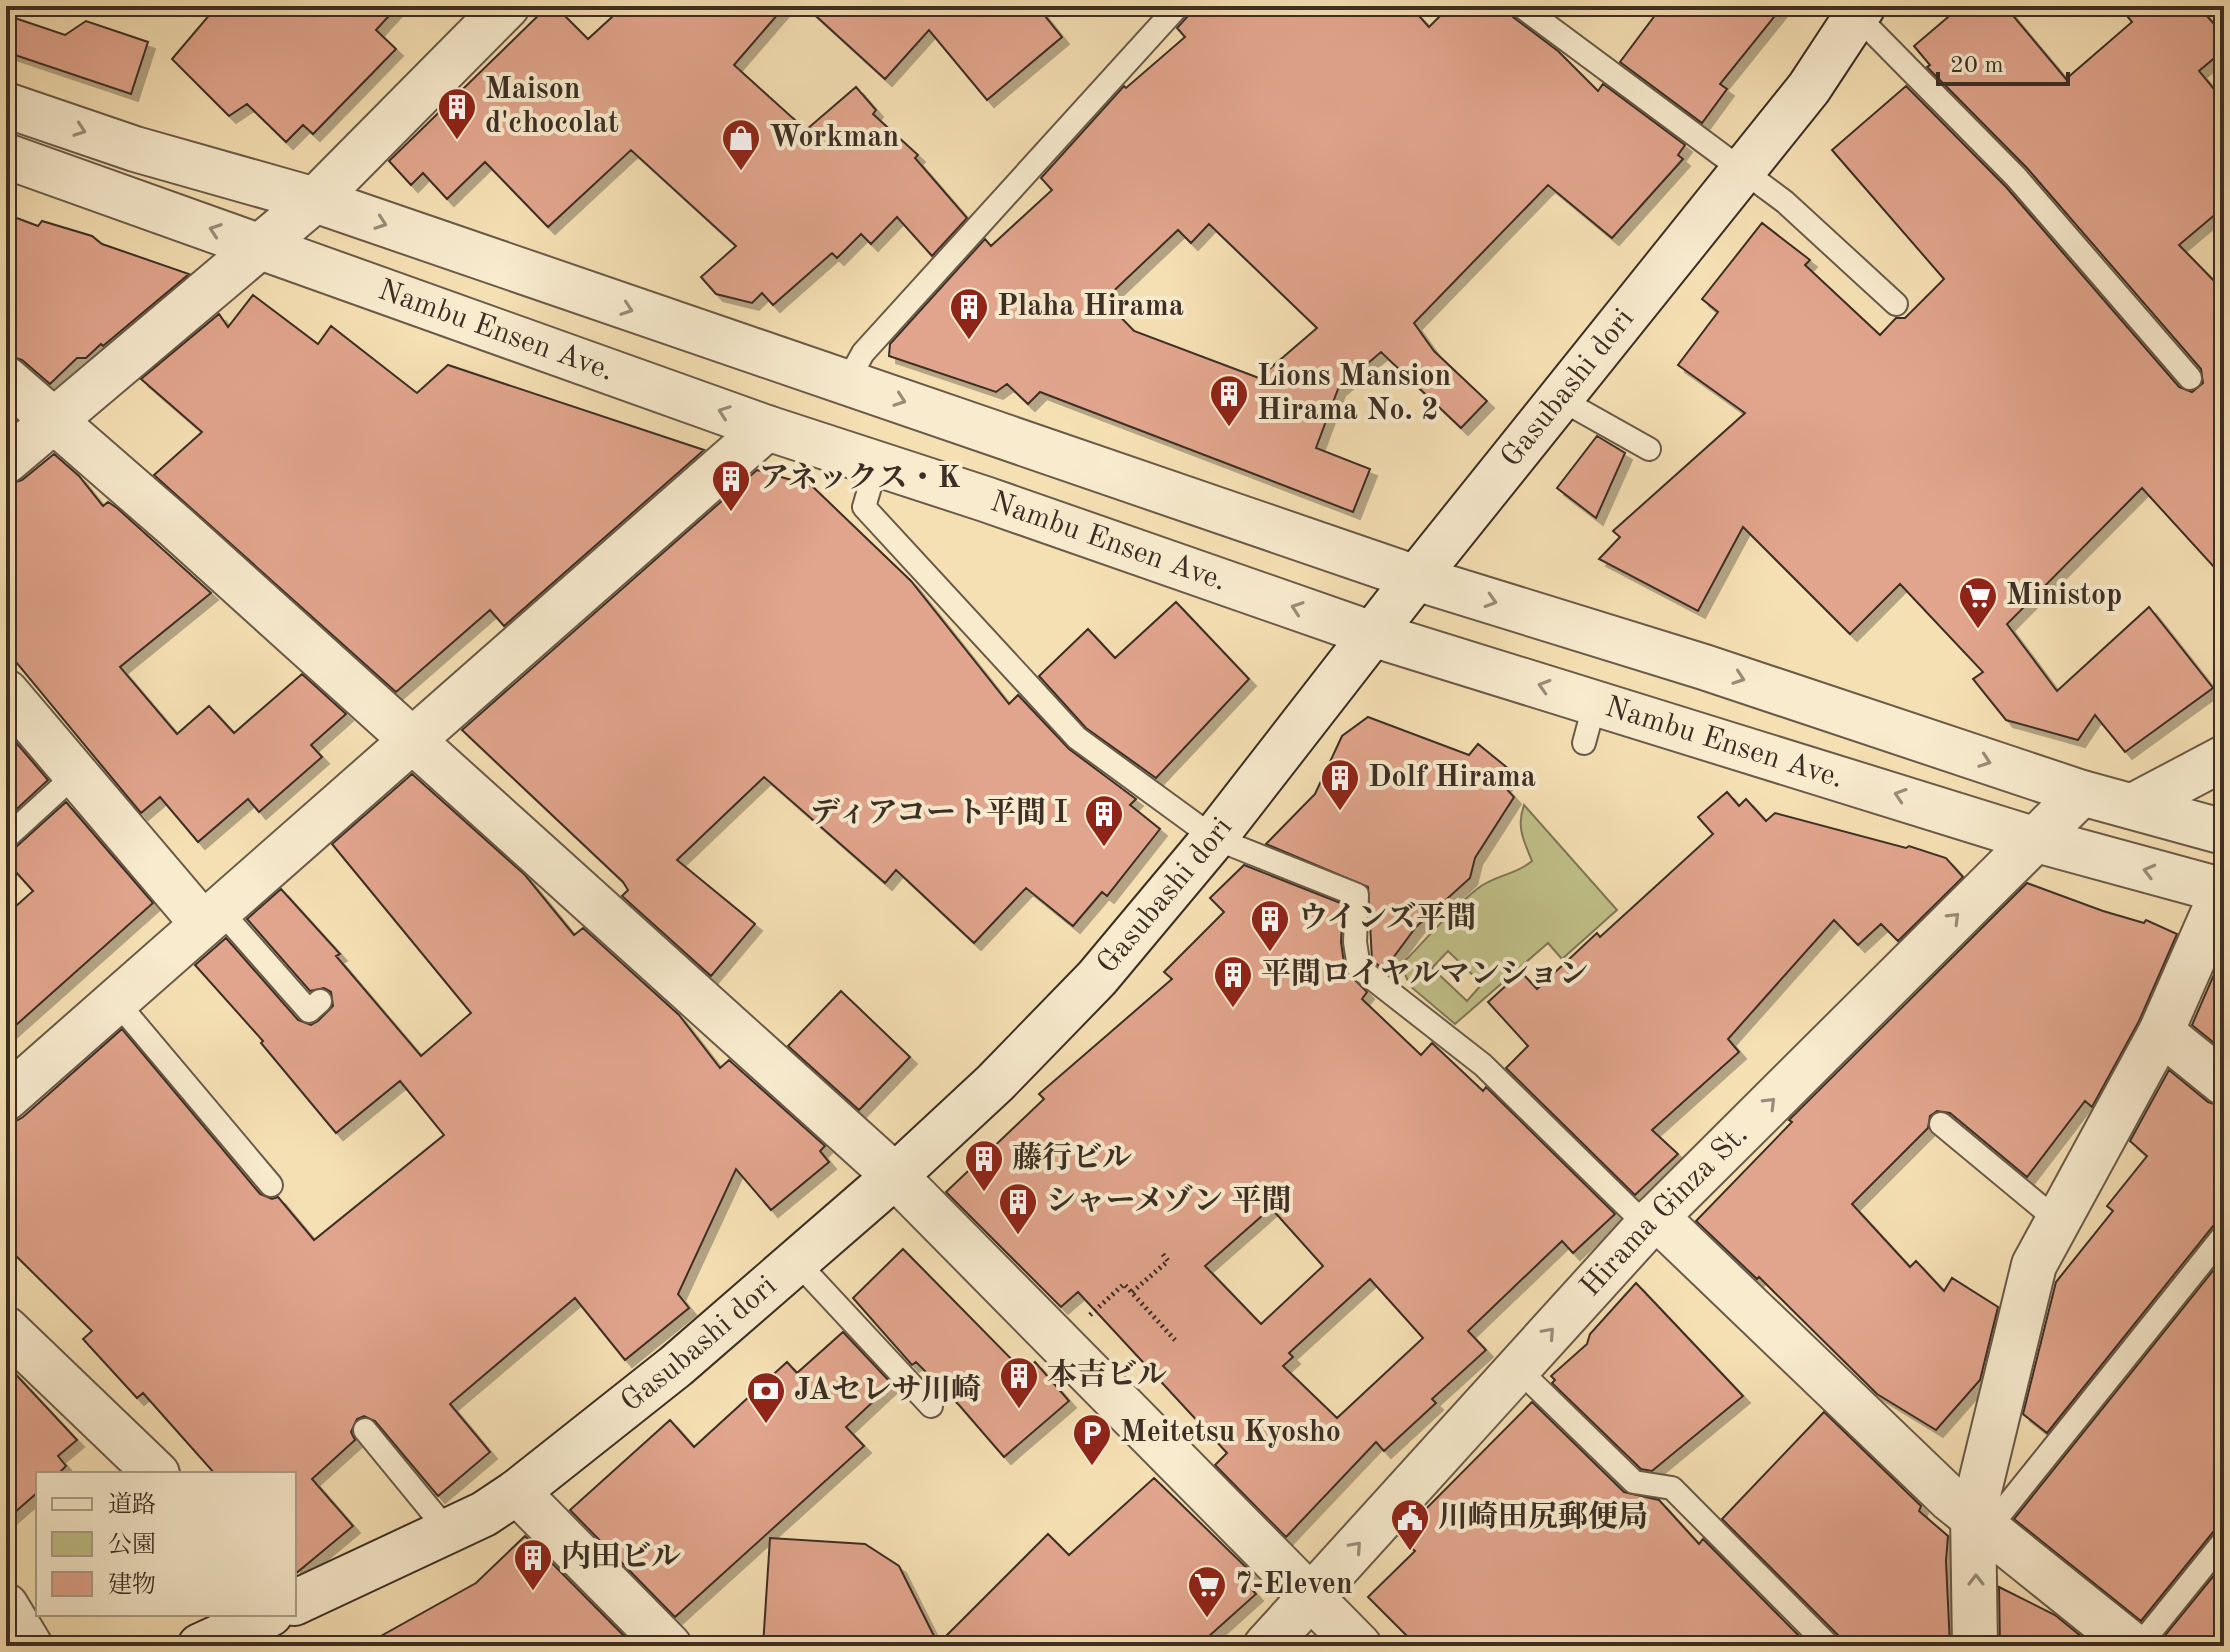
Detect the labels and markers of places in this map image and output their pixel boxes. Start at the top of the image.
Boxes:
place label: Maison d'chocolat [485,75,619,139]
building icon: Maison d'chocolat [436,86,478,141]
shop icon: Workman [720,117,762,172]
place label: Workman [769,123,899,153]
building icon: Plaha Hirama [948,286,990,341]
place label: Plaha Hirama [997,292,1184,322]
place label: Lions Mansion Hirama No. 2 [1257,362,1451,426]
building icon: Lions Mansion Hirama No. 2 [1208,373,1250,428]
building icon: アネックス・K [710,458,752,513]
place label: アネックス・K [759,462,961,494]
supermarket icon: Ministop [1957,575,1999,630]
place label: Ministop [2006,581,2122,611]
building icon: Dolf Hirama [1319,757,1361,812]
place label: Dolf Hirama [1368,763,1536,793]
building icon: ディアコート平間Ⅰ [1083,793,1125,848]
place label: ディアコート平間Ⅰ [810,796,1076,829]
building icon: ウインズ平間 [1249,898,1291,953]
place label: ウインズ平間 [1298,901,1476,934]
building icon: 平間ロイヤルマンション [1212,954,1254,1009]
place label: 平間ロイヤルマンション [1261,957,1588,990]
building icon: 藤行ビル [963,1138,1005,1193]
place label: 藤行ビル [1012,1141,1132,1174]
building icon: シャーメゾン 平間 [997,1181,1039,1236]
place label: シャーメゾン 平間 [1046,1184,1291,1217]
building icon: 本吉ビル [998,1355,1040,1410]
place label: 本吉ビル [1047,1358,1167,1391]
bank icon: JAセレサ川崎 [745,1370,787,1425]
place label: JAセレサ川崎 [794,1373,981,1406]
parking icon: Meitetsu Kyosho [1071,1412,1113,1467]
place label: Meitetsu Kyosho [1120,1418,1341,1448]
public building icon: 川崎田尻郵便局 [1389,1497,1431,1552]
place label: 川崎田尻郵便局 [1438,1500,1648,1533]
building icon: 内田ビル [512,1537,554,1592]
place label: 内田ビル [561,1540,681,1573]
supermarket icon: 7-Eleven [1186,1564,1228,1619]
place label: 7-Eleven [1235,1570,1353,1600]

